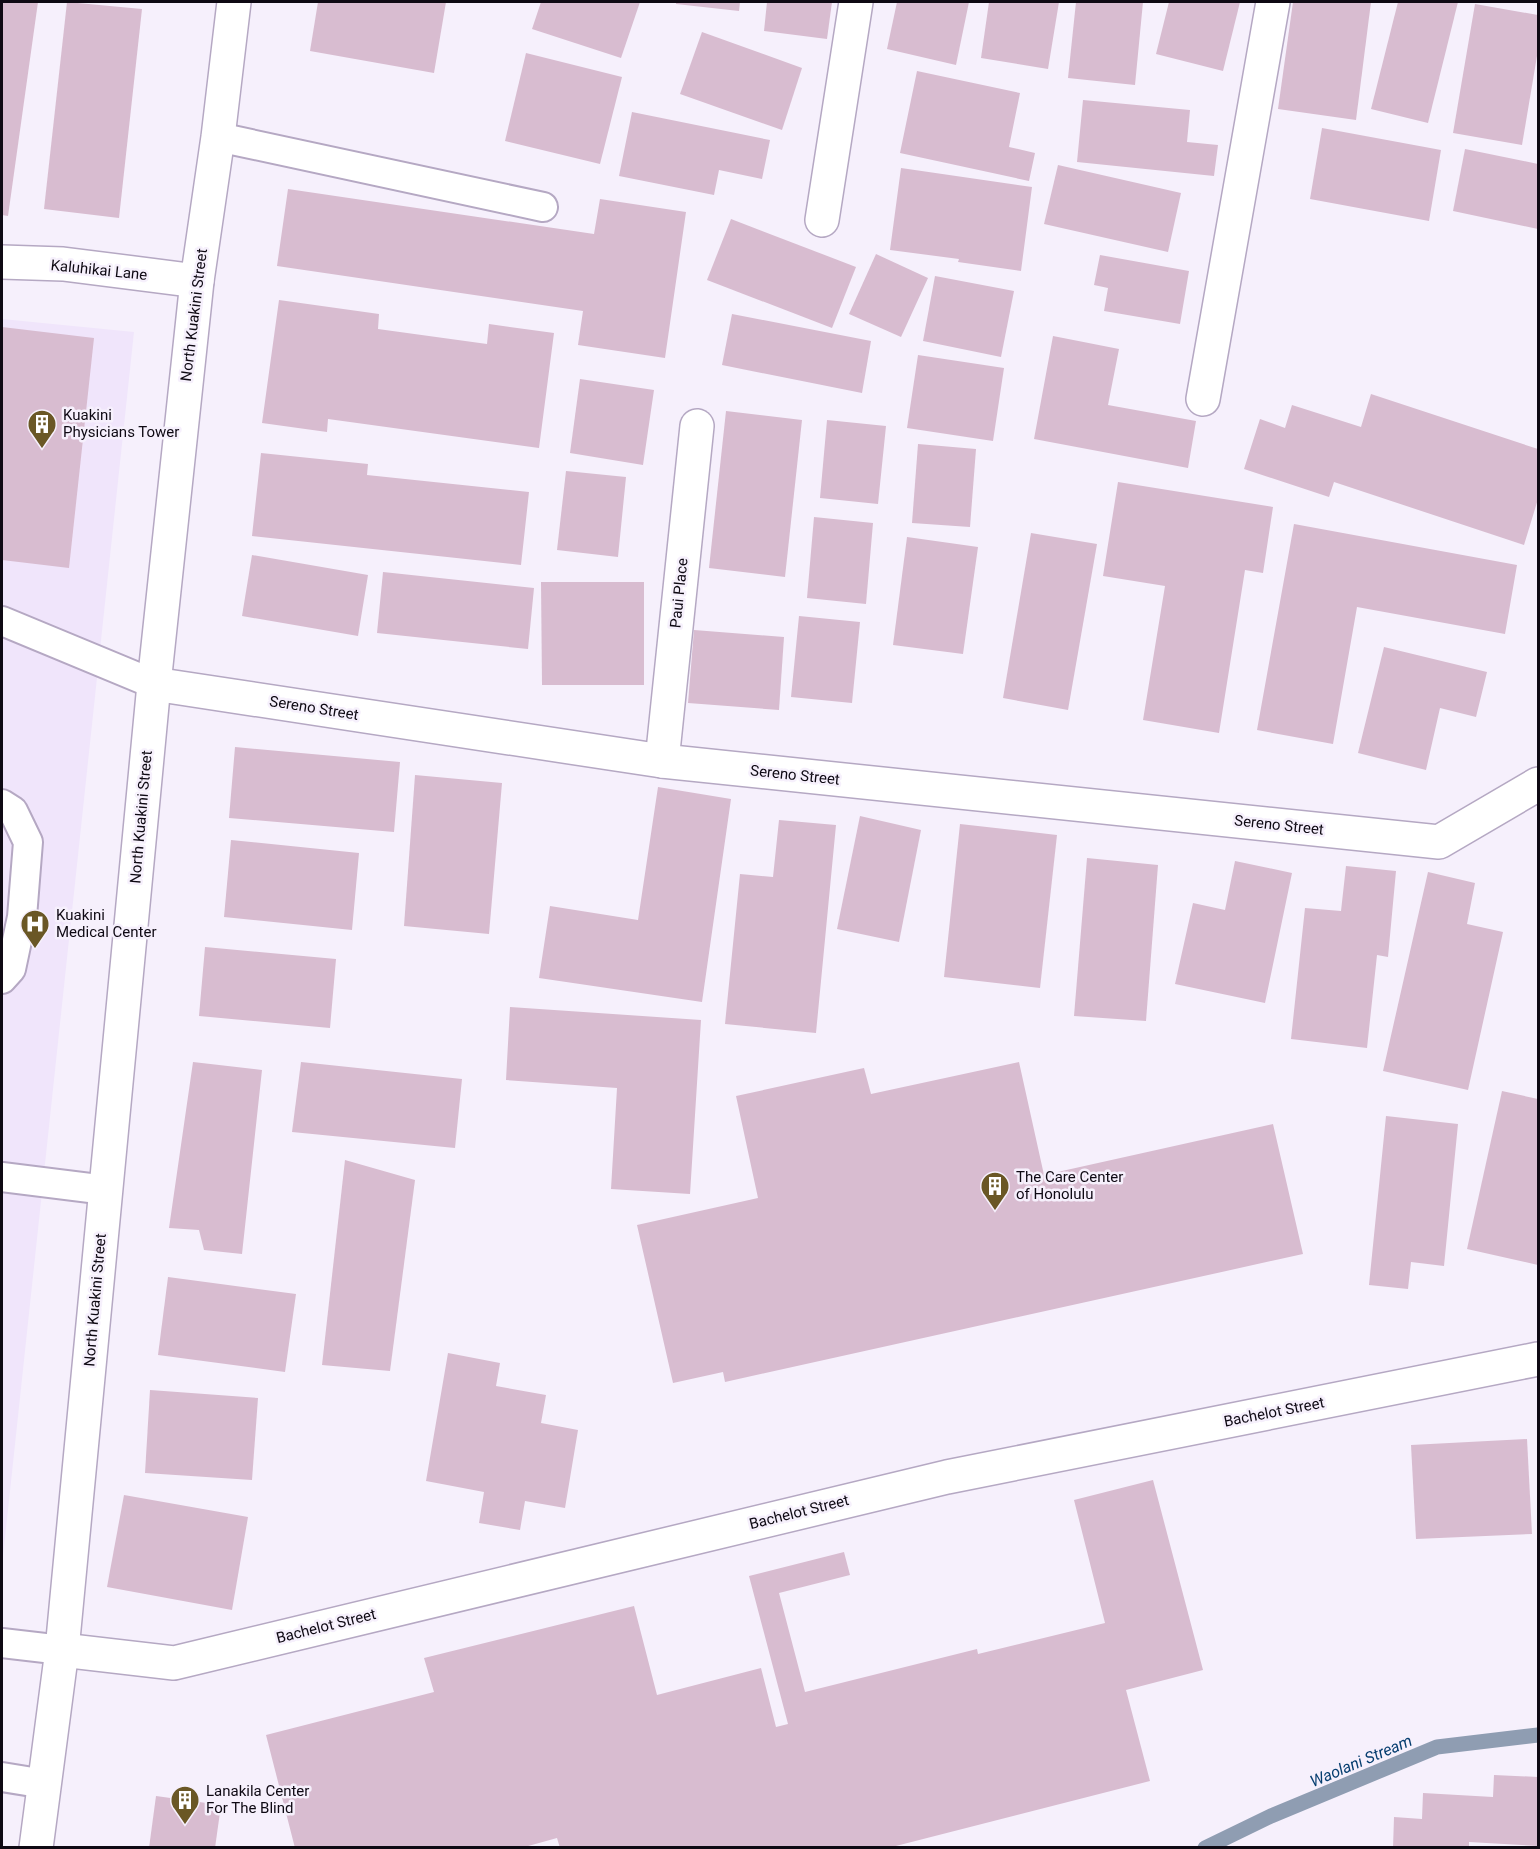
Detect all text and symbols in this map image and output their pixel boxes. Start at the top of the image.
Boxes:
street label: North Kuakini Street [177,247,211,382]
street label: Kaluhikai Lane [50,256,148,284]
place label: Kuakini Physicians Tower [63,406,179,441]
building icon: Kuakini Physicians Tower [26,408,58,450]
street label: Paui Place [666,557,692,629]
street label: Sereno Street [268,692,360,724]
street label: North Kuakini Street [126,750,156,884]
street label: Sereno Street [749,761,841,789]
street label: Sereno Street [1233,811,1325,839]
place label: Kuakini Medical Center [56,906,156,941]
hospital icon: Kuakini Medical Center [19,908,51,950]
place label: The Care Center of Honolulu [1016,1168,1123,1203]
building icon: The Care Center of Honolulu [979,1170,1011,1212]
street label: North Kuakini Street [80,1233,110,1367]
street label: Bachelot Street [1222,1393,1326,1431]
street label: Bachelot Street [747,1491,851,1533]
street label: Bachelot Street [274,1605,378,1647]
water label: Waolani Stream [1307,1731,1415,1791]
place label: Lanakila Center For The Blind [206,1782,309,1817]
building icon: Lanakila Center For The Blind [169,1784,201,1826]

